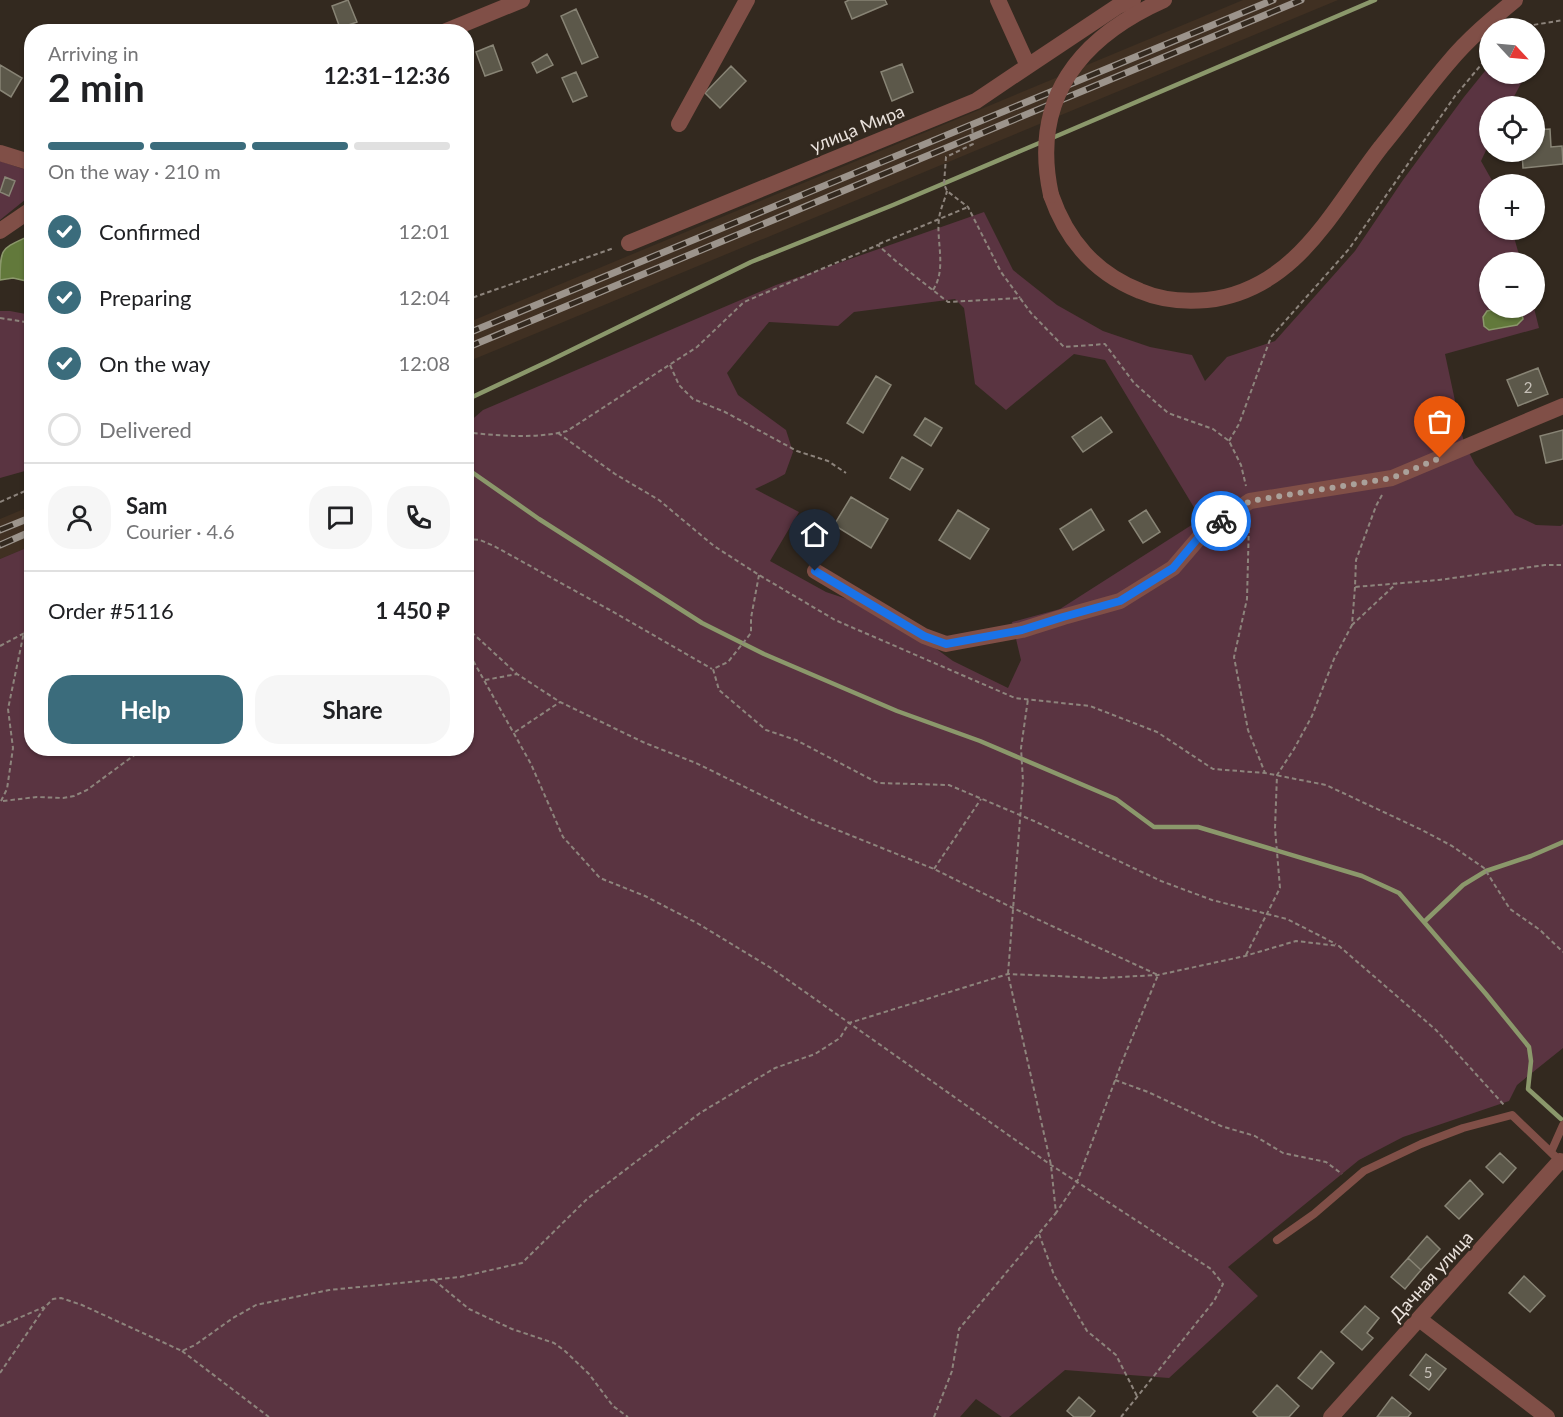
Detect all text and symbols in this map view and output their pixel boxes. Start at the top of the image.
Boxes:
north arrow [1479,18,1545,84]
map controls [1479,18,1545,318]
text: Arriving in [48,41,139,65]
text: 12:31–12:36 [324,62,450,89]
text: 2 min [48,64,145,110]
button: locate [1479,96,1545,162]
street label: улица Мира [807,99,907,157]
text: On the way · 210 m [48,159,221,183]
button: + [1479,174,1545,240]
icon: check [48,215,81,248]
text: Confirmed [99,218,201,245]
text: 12:01 [399,219,450,243]
button: − [1479,252,1545,318]
icon: check [48,281,81,314]
text: Preparing [99,284,191,311]
text: 12:04 [399,285,450,309]
icon: check [48,347,81,380]
text: On the way [99,350,210,377]
text: 12:08 [399,351,450,375]
house number: 2 [1524,378,1532,396]
pin [1414,396,1465,458]
icon: bag [1423,405,1456,438]
text: Delivered [99,416,192,443]
button: person [48,486,111,549]
button: chat [309,486,372,549]
button: phone [387,486,450,549]
courier [1191,491,1251,551]
text: Sam [126,492,168,519]
icon: bike [1205,505,1238,538]
pin [789,509,840,571]
icon: home [798,518,831,551]
text: Courier · 4.6 [126,519,235,543]
text: Order #5116 [48,597,174,624]
text: 1 450 ₽ [375,597,450,624]
button: Help [48,675,243,744]
button: Share [255,675,450,744]
street label: Дачная улица [1385,1226,1477,1326]
house number: 5 [1424,1363,1432,1381]

